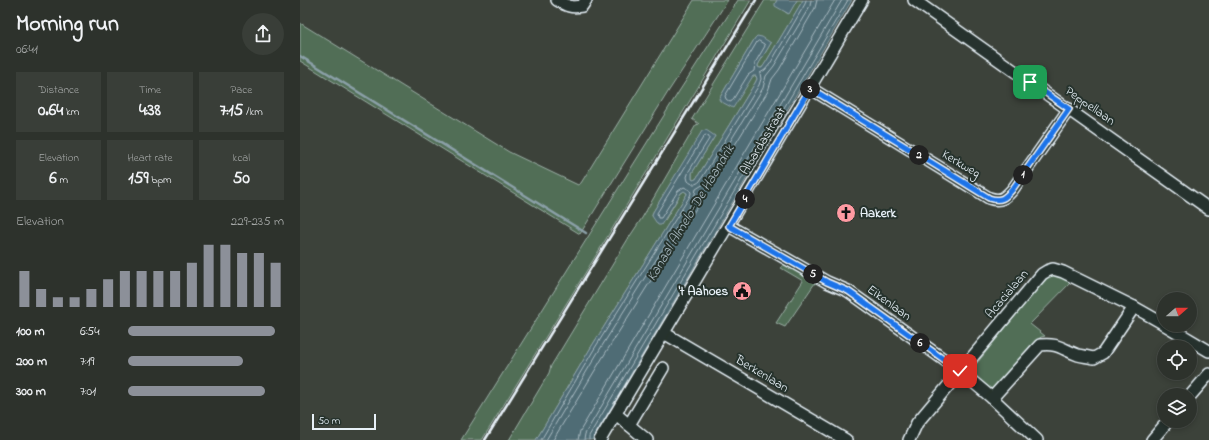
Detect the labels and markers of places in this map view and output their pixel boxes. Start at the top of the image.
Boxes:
pin [1013,65,1047,99]
pin: 3 [800,79,820,99]
pin: 2 [909,145,929,165]
pin: 1 [1013,165,1033,185]
pin: 4 [735,189,755,209]
church icon: Aakerk [835,202,857,224]
place label: Aakerk [860,204,897,223]
pin: 5 [803,264,823,284]
public building icon: 't Aahoes [731,280,753,302]
place label: 't Aahoes [678,282,728,301]
pin: 6 [910,333,930,353]
pin [943,354,977,388]

